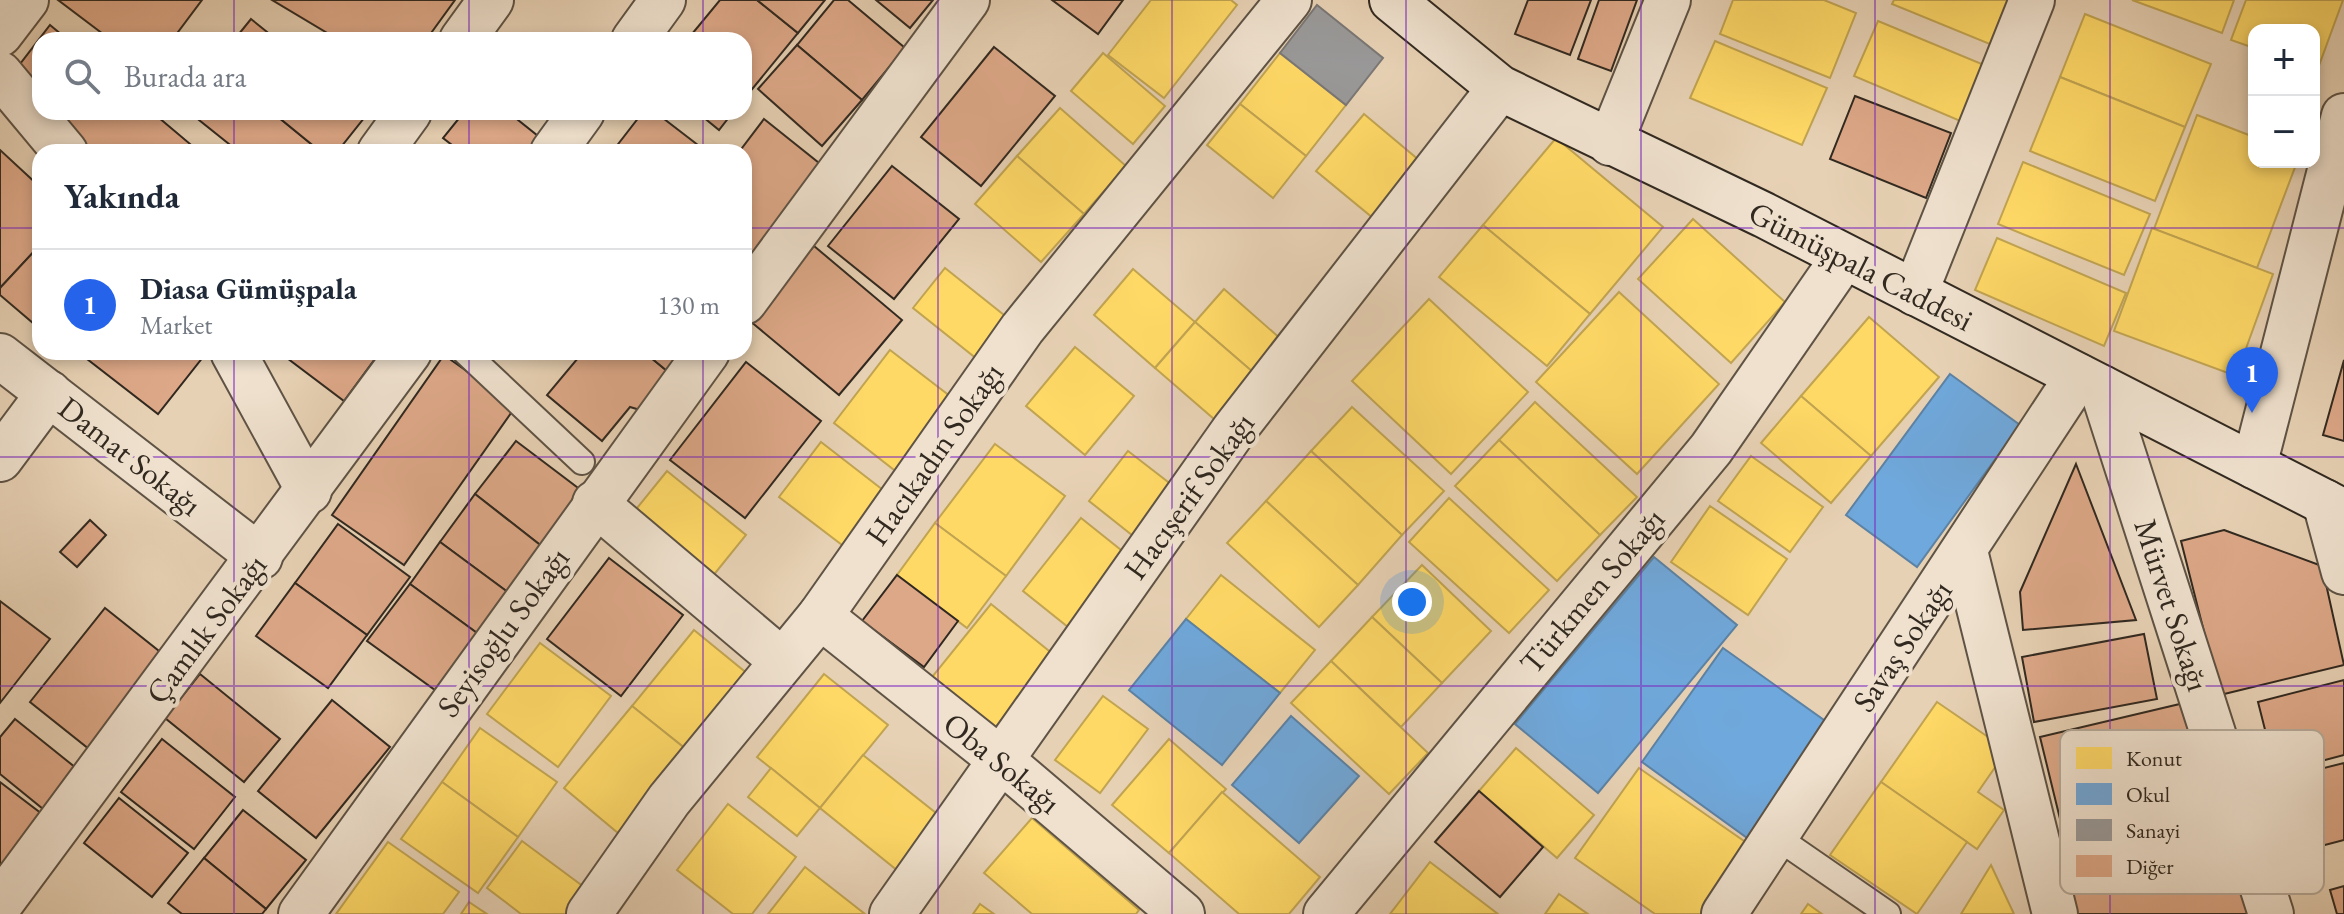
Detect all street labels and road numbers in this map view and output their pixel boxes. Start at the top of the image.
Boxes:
street label: Gümüşpala Caddesi [1742,191,1980,341]
street label: Hacıkadın Sokağı [855,354,1013,554]
street label: Damat Sokağı [50,387,210,525]
street label: Hacışerif Sokağı [1114,404,1264,588]
street label: Türkmen Sokağı [1510,499,1674,683]
street label: Mürvet Sokağı [2124,514,2220,696]
street label: Seyisoğlu Sokağı [427,539,579,725]
street label: Çamlık Sokağı [136,546,276,712]
street label: Savaş Sokağı [1843,572,1961,720]
street label: Oba Sokağı [935,703,1069,823]

